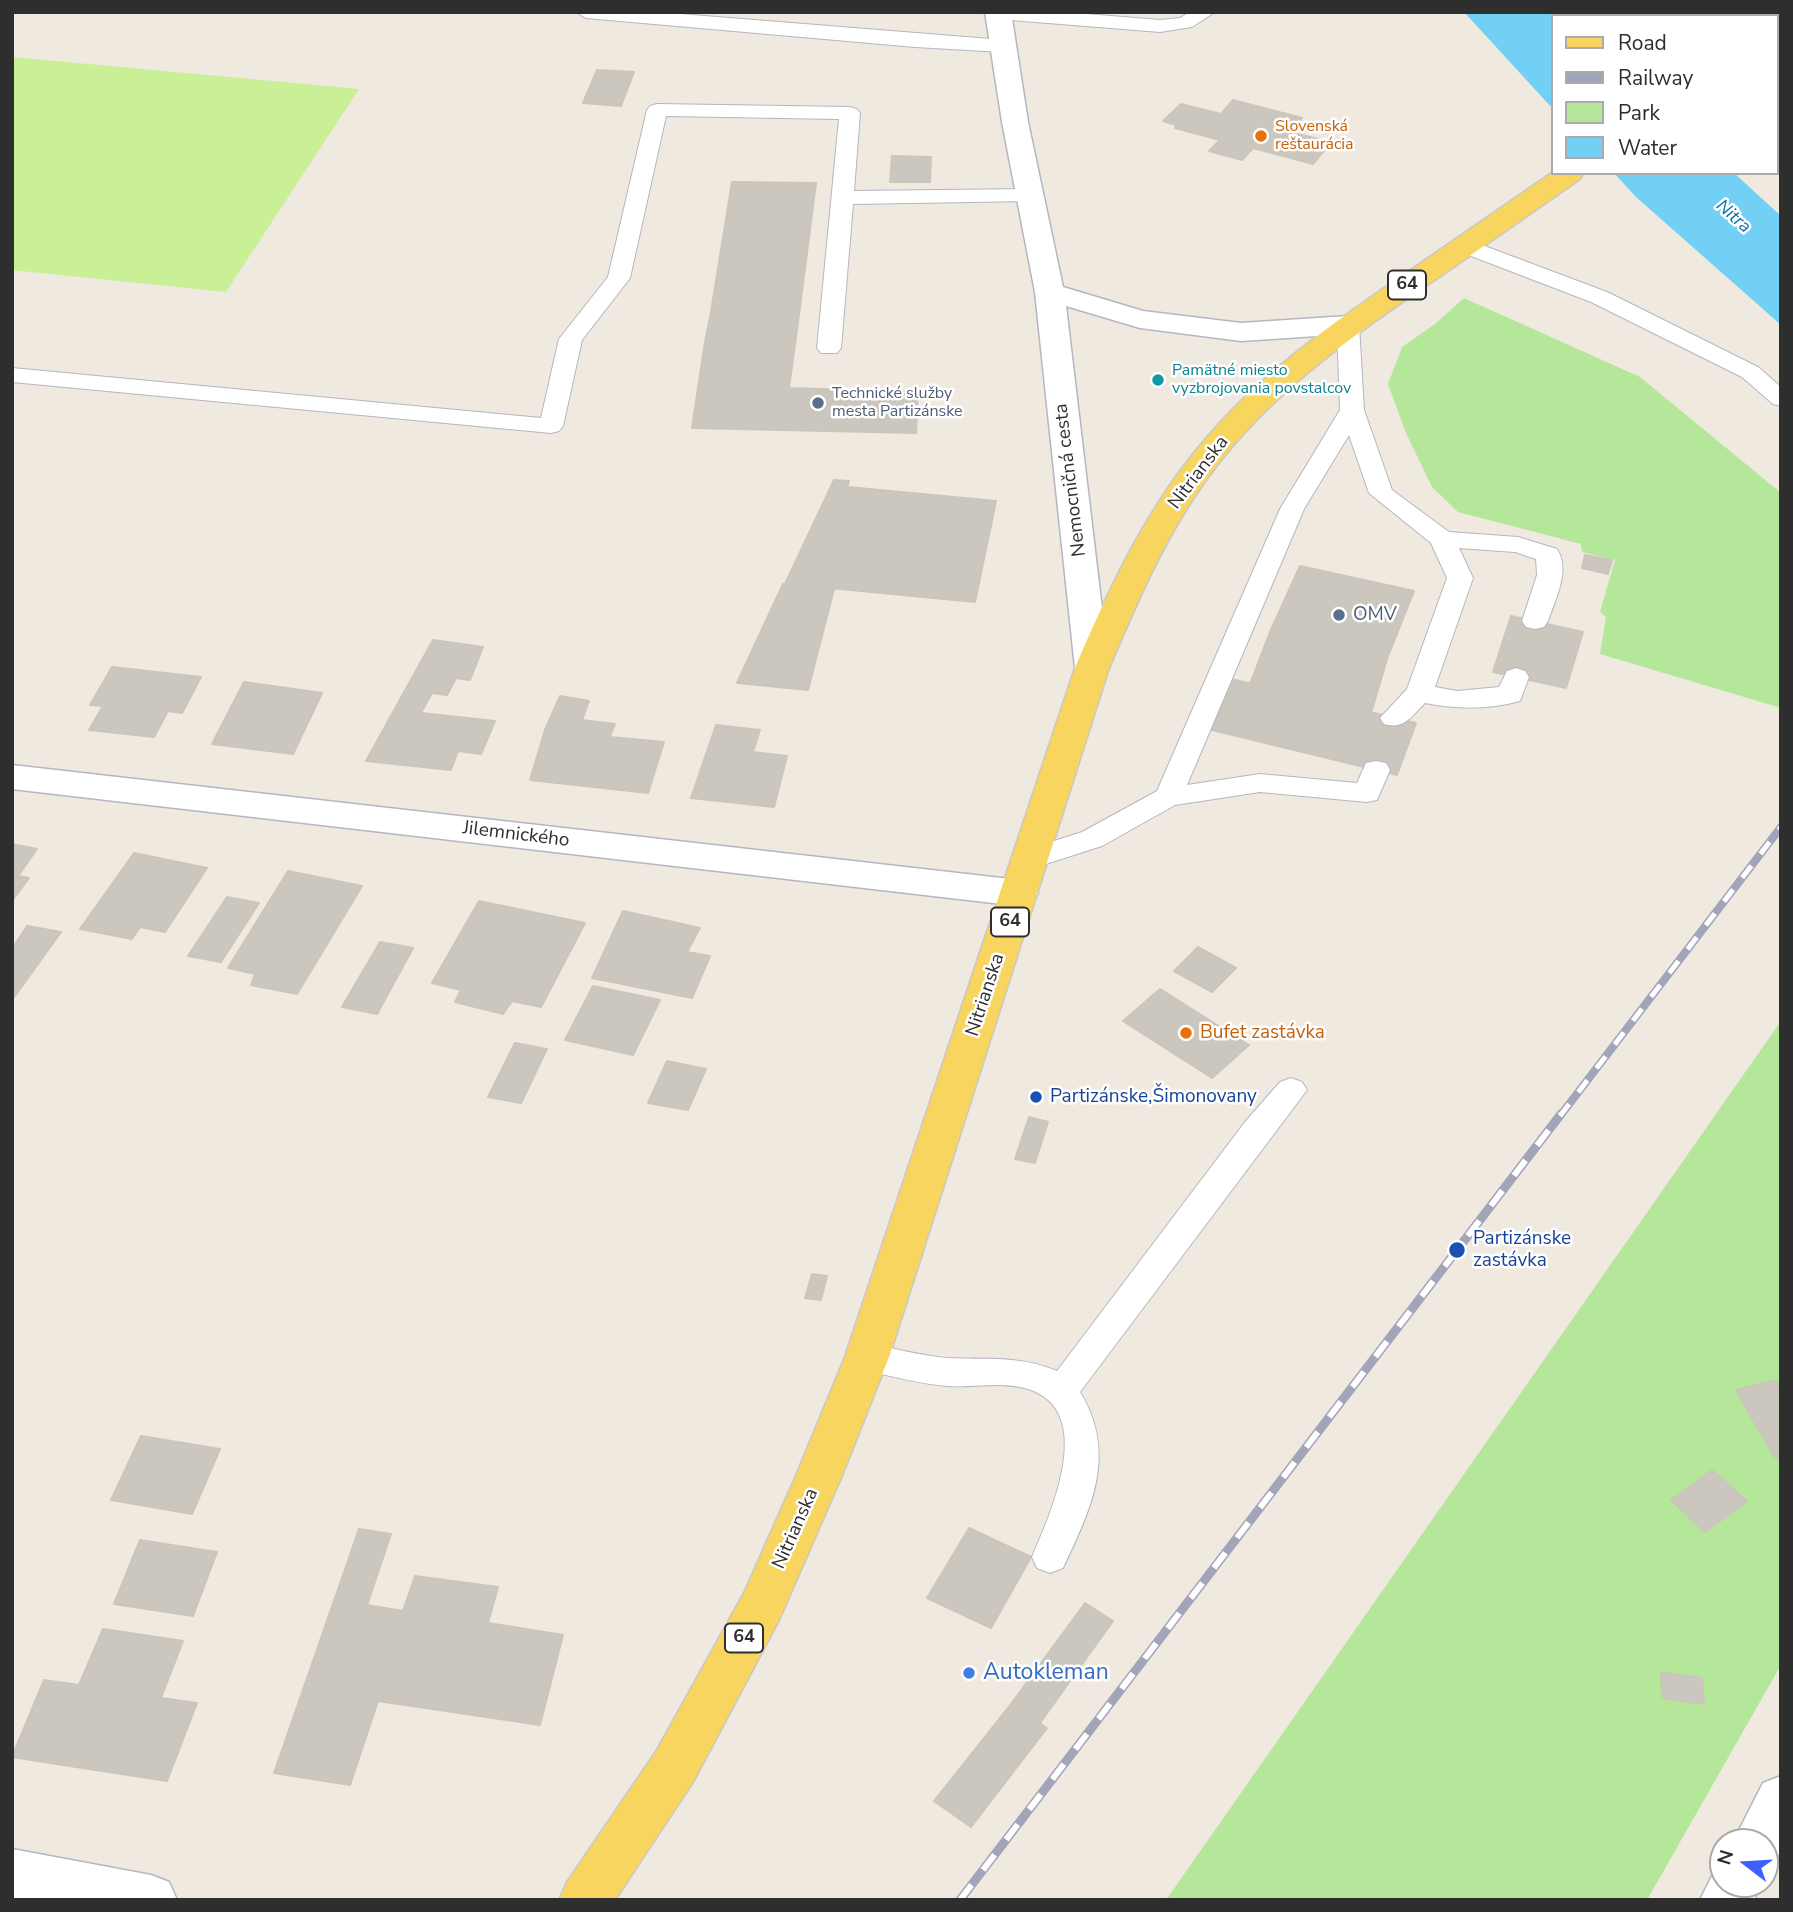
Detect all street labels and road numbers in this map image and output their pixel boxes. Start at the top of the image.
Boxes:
road number: 64 [1388,270,1426,300]
street label: Nemocničná cesta [1050,402,1092,558]
street label: Nitrianska [1164,432,1234,514]
street label: Jilemnického [461,817,571,853]
road number: 64 [991,908,1029,937]
street label: Nitrianska [962,951,1010,1039]
street label: Nitrianska [768,1485,824,1573]
road number: 64 [725,1624,763,1652]

